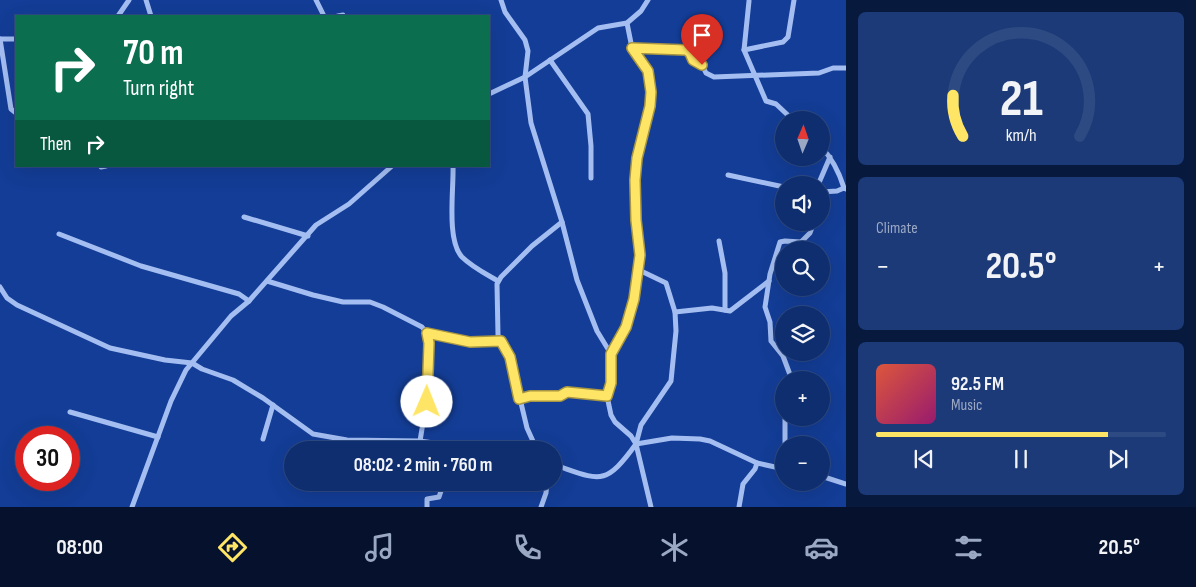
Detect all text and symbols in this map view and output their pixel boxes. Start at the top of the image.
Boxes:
pin [681,14,723,65]
icon: arrive [688,21,716,49]
text: 70 m [123,32,183,75]
icon: right [40,35,105,100]
text: 21 [999,68,1043,131]
text: Turn right [123,75,194,102]
north arrow [775,111,830,166]
map controls [775,111,830,491]
text: km/h [1006,125,1036,146]
icon: right [81,130,109,158]
text: Then [40,133,71,156]
button: sound [775,176,830,231]
text: Climate [876,219,918,238]
button: search [775,241,830,296]
text: 20.5° [985,244,1057,289]
text: − [876,250,890,283]
text: + [1152,250,1166,283]
button: layers [775,306,830,361]
button: + [775,371,830,426]
text: 92.5 FM [951,373,1004,396]
position arrow [400,375,452,427]
text: Music [951,396,982,415]
speed limit sign: 30 [15,426,80,491]
button: − [775,436,830,491]
icon: previous [910,445,938,473]
icon: pause [1007,445,1035,473]
icon: next [1104,445,1132,473]
text: 08:02 · 2 min · 760 m [354,454,492,477]
icon: directions [215,530,250,565]
icon: music [362,530,397,565]
icon: phone [510,530,545,565]
icon: climate [657,530,692,565]
icon: car [804,530,839,565]
icon: filters [951,530,986,565]
text: 08:00 [56,534,103,561]
text: 20.5° [1099,534,1140,561]

